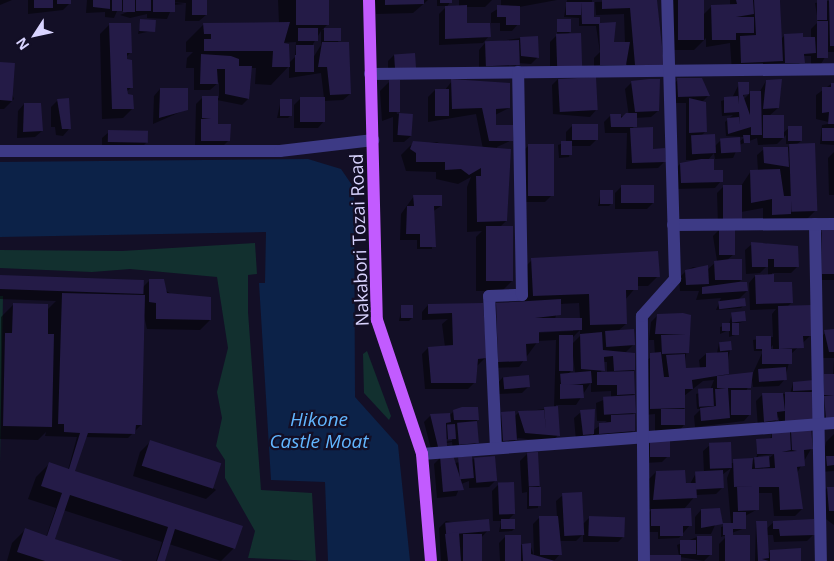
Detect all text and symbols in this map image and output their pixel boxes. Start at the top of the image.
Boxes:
north arrow [10,10,60,60]
text: N [11,34,33,54]
street label: Nakabori Tozai Road [345,153,373,327]
water label: Hikone Castle Moat [269,409,369,453]

